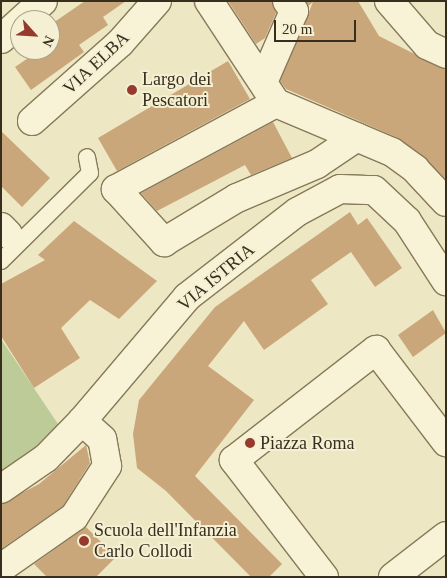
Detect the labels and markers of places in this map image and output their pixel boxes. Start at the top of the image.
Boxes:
place label: Largo dei Pescatori [142,69,211,112]
marker: Largo dei Pescatori [126,84,138,96]
place label: Piazza Roma [260,432,354,454]
marker: Piazza Roma [244,437,256,449]
place label: Scuola dell'Infanzia Carlo Collodi [94,520,237,562]
marker: Scuola dell'Infanzia Carlo Collodi [78,535,90,547]

